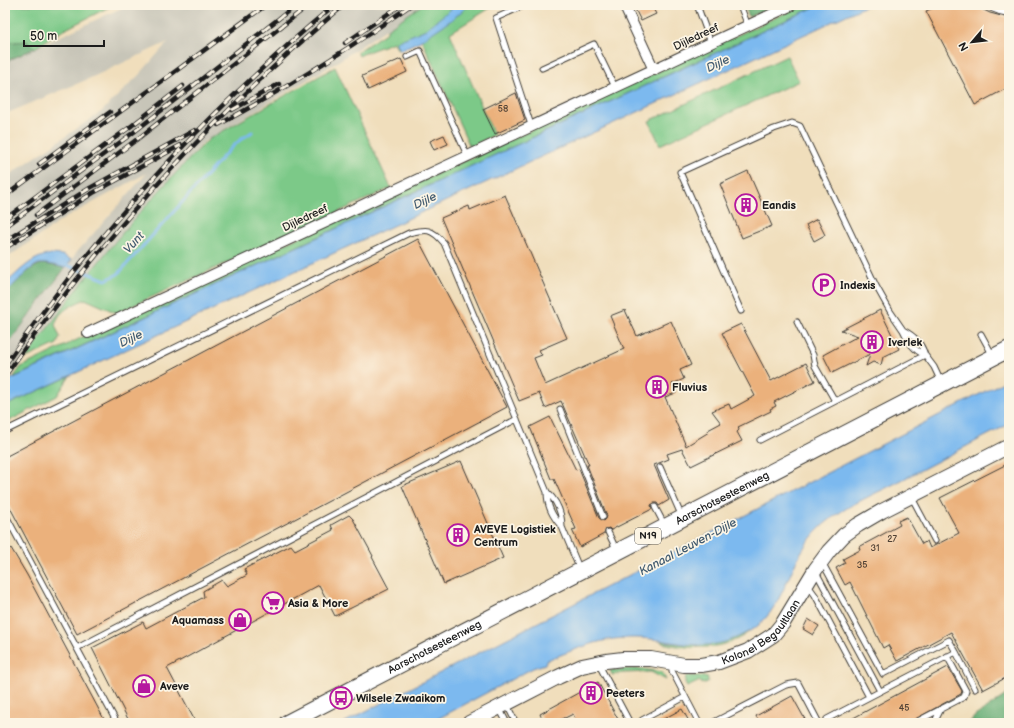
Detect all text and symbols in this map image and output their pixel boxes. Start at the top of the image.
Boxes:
street label: Dijledreef [671,21,721,53]
scale bar [24,22,104,48]
north arrow [952,22,992,62]
text: 50 m [30,29,57,44]
text: N [956,40,971,53]
water label: Dijle [704,52,732,76]
house number: 58 [498,104,508,115]
water label: Dijle [411,189,439,213]
building icon: Eandis [733,192,759,218]
place label: Eandis [762,199,797,212]
street label: Dijledreef [280,202,330,234]
water label: Vunt [120,229,148,257]
parking icon: Indexis [811,272,837,298]
place label: Indexis [840,279,876,292]
water label: Dijle [117,327,145,351]
building icon: Iverlek [859,329,885,355]
place label: Iverlek [888,336,923,349]
building icon: Fluvius [644,374,670,400]
place label: Fluvius [672,381,708,394]
street label: Aarschotsesteenweg [673,468,771,527]
water label: Kanaal Leuven-Dijle [637,515,739,579]
building icon: AVEVE Logistiek Centrum [445,522,471,548]
place label: AVEVE Logistiek Centrum [473,523,556,549]
road number: N19 [635,528,661,544]
house number: 27 [887,534,897,545]
house number: 31 [870,543,880,554]
house number: 35 [857,560,867,571]
supermarket icon: Asia & More [260,590,286,616]
place label: Asia & More [287,597,348,610]
street label: Kolonel Begaultlaan [720,597,802,667]
shop icon: Aquamass [227,607,253,633]
place label: Aquamass [171,614,225,627]
street label: Aarschotsesteenweg [385,617,483,676]
shop icon: Aveve [131,673,157,699]
place label: Aveve [159,680,189,693]
building icon: Peeters [578,680,604,706]
bus stop icon: Wilsele Zwaaikom [328,685,354,711]
place label: Peeters [606,687,645,700]
place label: Wilsele Zwaaikom [356,692,445,705]
house number: 45 [899,703,909,714]

